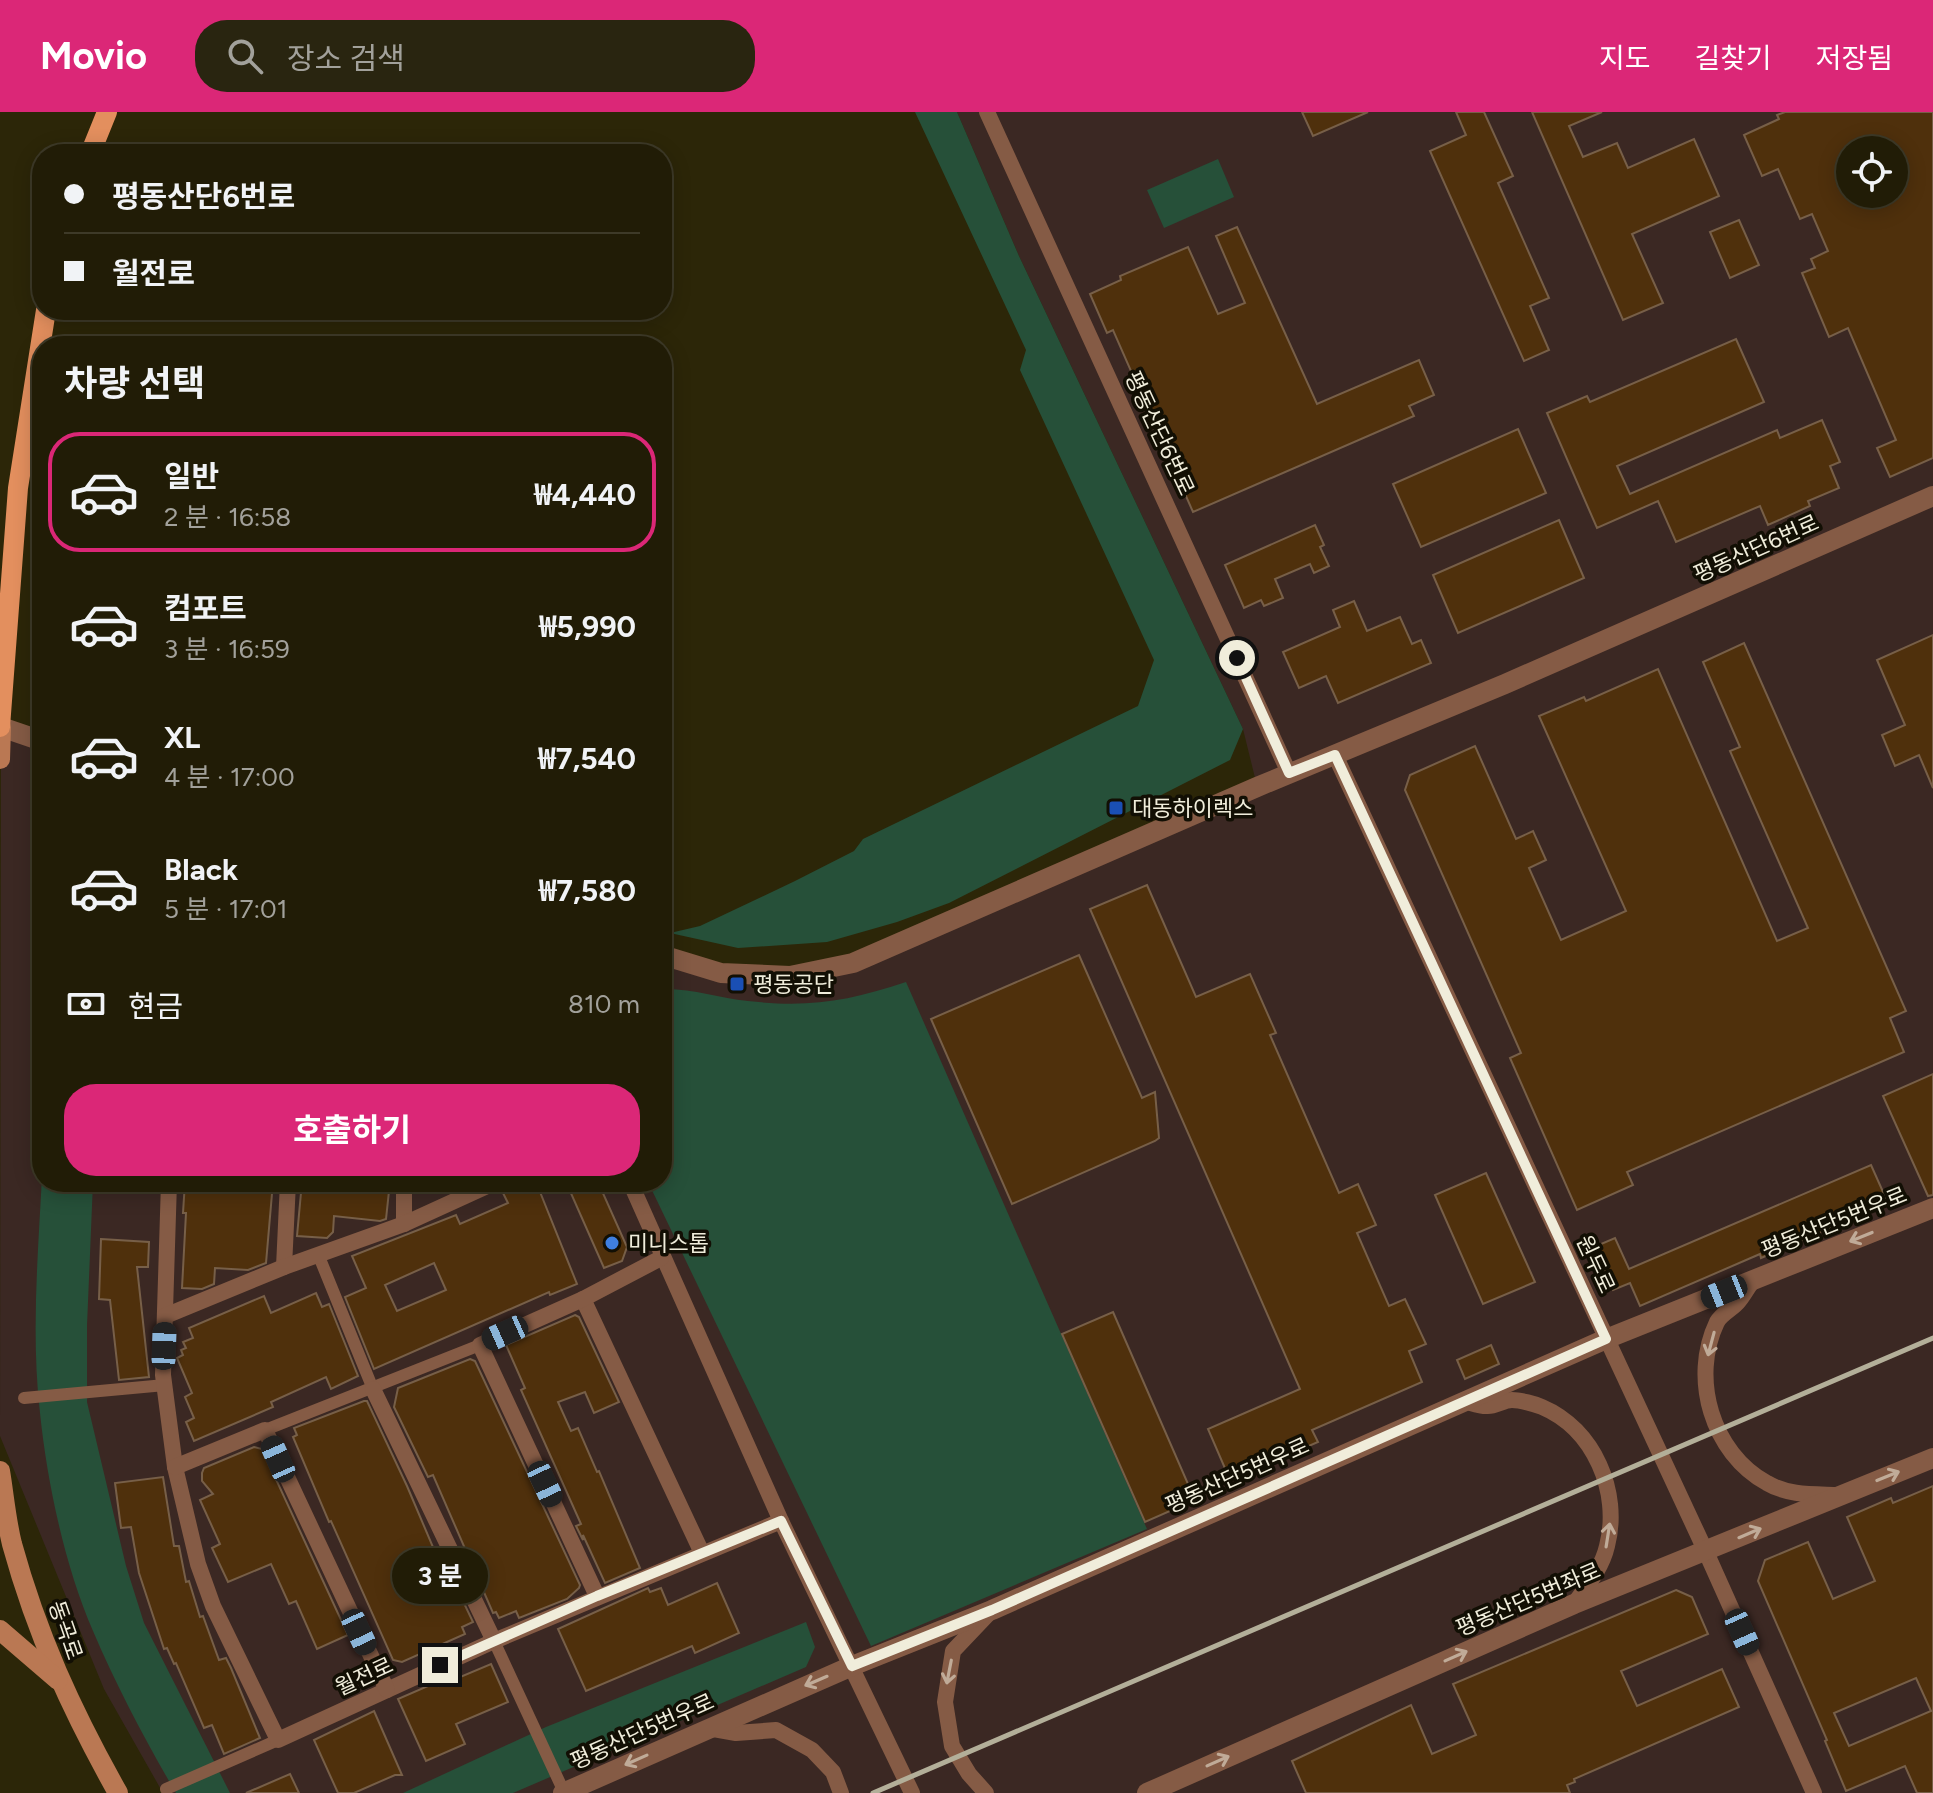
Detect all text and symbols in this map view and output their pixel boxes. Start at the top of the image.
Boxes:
search box [195,20,755,92]
text: Movio [40,33,147,79]
icon: search [223,34,267,78]
text: 장소 검색 [287,40,405,77]
text: 지도 [1599,41,1650,75]
text: 길찾기 [1694,41,1772,75]
text: 저장됨 [1816,41,1893,75]
map controls [1836,136,1908,208]
button: locate [1836,136,1908,208]
text: 평동산단6번로 [112,178,295,215]
text: 월전로 [112,255,195,292]
text: 차량 선택 [64,362,205,405]
street label: 평동산단6번로 [1119,367,1200,500]
icon: car [68,456,140,528]
text: 일반 [164,458,219,495]
text: ₩4,440 [534,476,636,513]
text: 2 분 · 16:58 [164,501,291,533]
street label: 평동산단6번로 [1690,509,1823,588]
icon: car [68,588,140,660]
text: 컴포트 [164,590,247,627]
text: ₩5,990 [539,608,636,645]
text: 3 분 · 16:59 [164,633,290,665]
route start [1219,640,1255,676]
text: XL [164,719,200,756]
icon: car [68,720,140,792]
text: ₩7,540 [538,740,636,777]
text: 4 분 · 17:00 [164,761,295,793]
place label: 대동하이렉스 [1132,795,1253,822]
marker: 대동하이렉스 [1107,799,1125,817]
text: Black [164,851,238,888]
icon: car [68,852,140,924]
text: ₩7,580 [539,872,636,909]
text: 5 분 · 17:01 [164,893,287,925]
place label: 평동공단 [753,971,834,998]
marker: 평동공단 [728,975,746,993]
icon: cash [64,982,108,1026]
text: 현금 [128,988,183,1025]
text: 810 m [568,988,640,1020]
button: 호출하기 [64,1084,640,1176]
street label: 평동산단5번우로 [1758,1181,1911,1264]
place label: 미니스톱 [628,1230,709,1257]
street label: 원두로 [1570,1231,1621,1297]
one-way arrow [1849,1231,1874,1245]
marker: 미니스톱 [603,1234,621,1252]
car [1697,1272,1751,1312]
car [478,1312,532,1354]
car [151,1322,177,1370]
one-way arrow [1702,1330,1717,1356]
car [257,1432,299,1486]
street label: 평동산단5번우로 [1161,1432,1313,1519]
car [524,1457,566,1511]
one-way arrow [1875,1468,1900,1483]
one-way arrow [1601,1523,1616,1549]
one-way arrow [1738,1525,1762,1540]
callout: 3 분 [392,1549,488,1605]
street label: 평동산단5번좌로 [1452,1557,1605,1642]
text: 3 분 [418,1560,462,1592]
street label: 동곡로 [43,1597,88,1663]
car [338,1605,380,1659]
car [1721,1605,1763,1659]
route end [422,1647,458,1683]
one-way arrow [1443,1648,1468,1663]
street label: 월전로 [331,1651,397,1702]
one-way arrow [940,1659,955,1684]
one-way arrow [804,1675,829,1690]
street label: 평동산단5번우로 [566,1688,718,1775]
one-way arrow [625,1753,649,1768]
one-way arrow [1205,1753,1230,1768]

